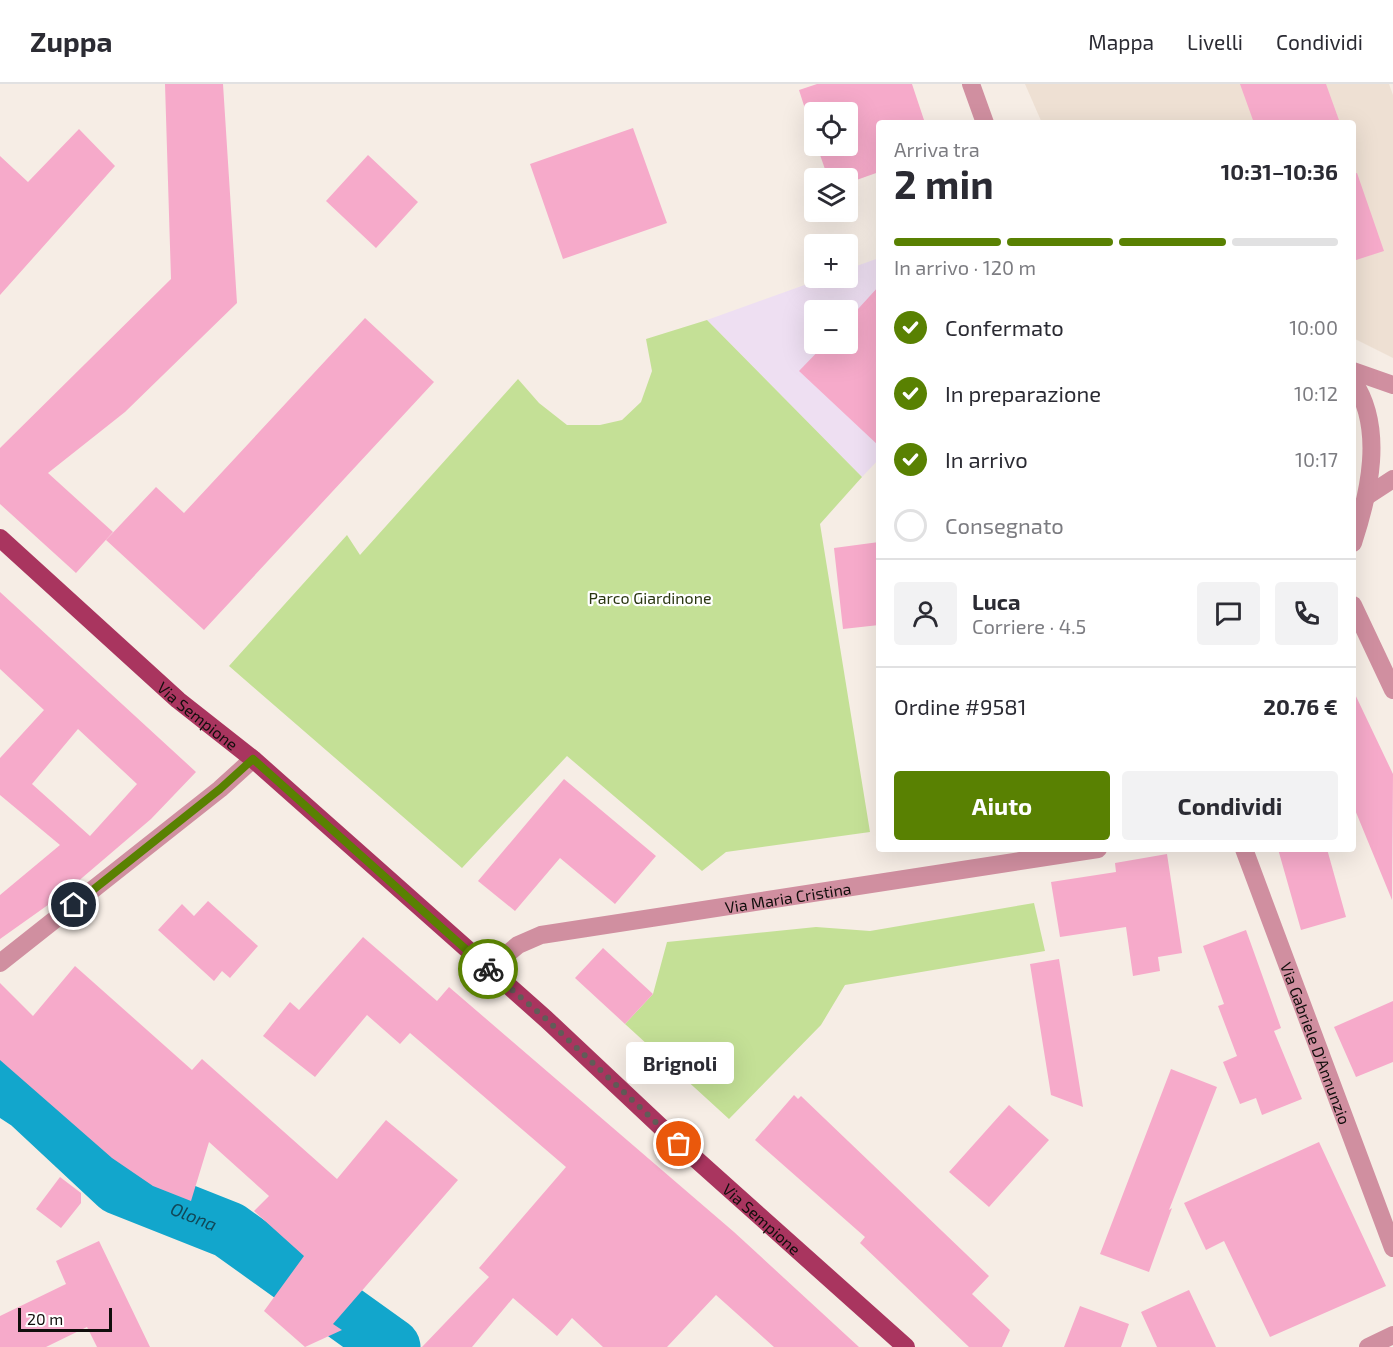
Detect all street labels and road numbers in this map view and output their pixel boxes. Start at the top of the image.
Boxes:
street label: Via Sempione [154,677,242,753]
street label: Via Maria Cristina [723,878,852,916]
street label: Via Gabriele D'Annunzio [1278,959,1355,1127]
street label: Via Sempione [719,1179,805,1258]

